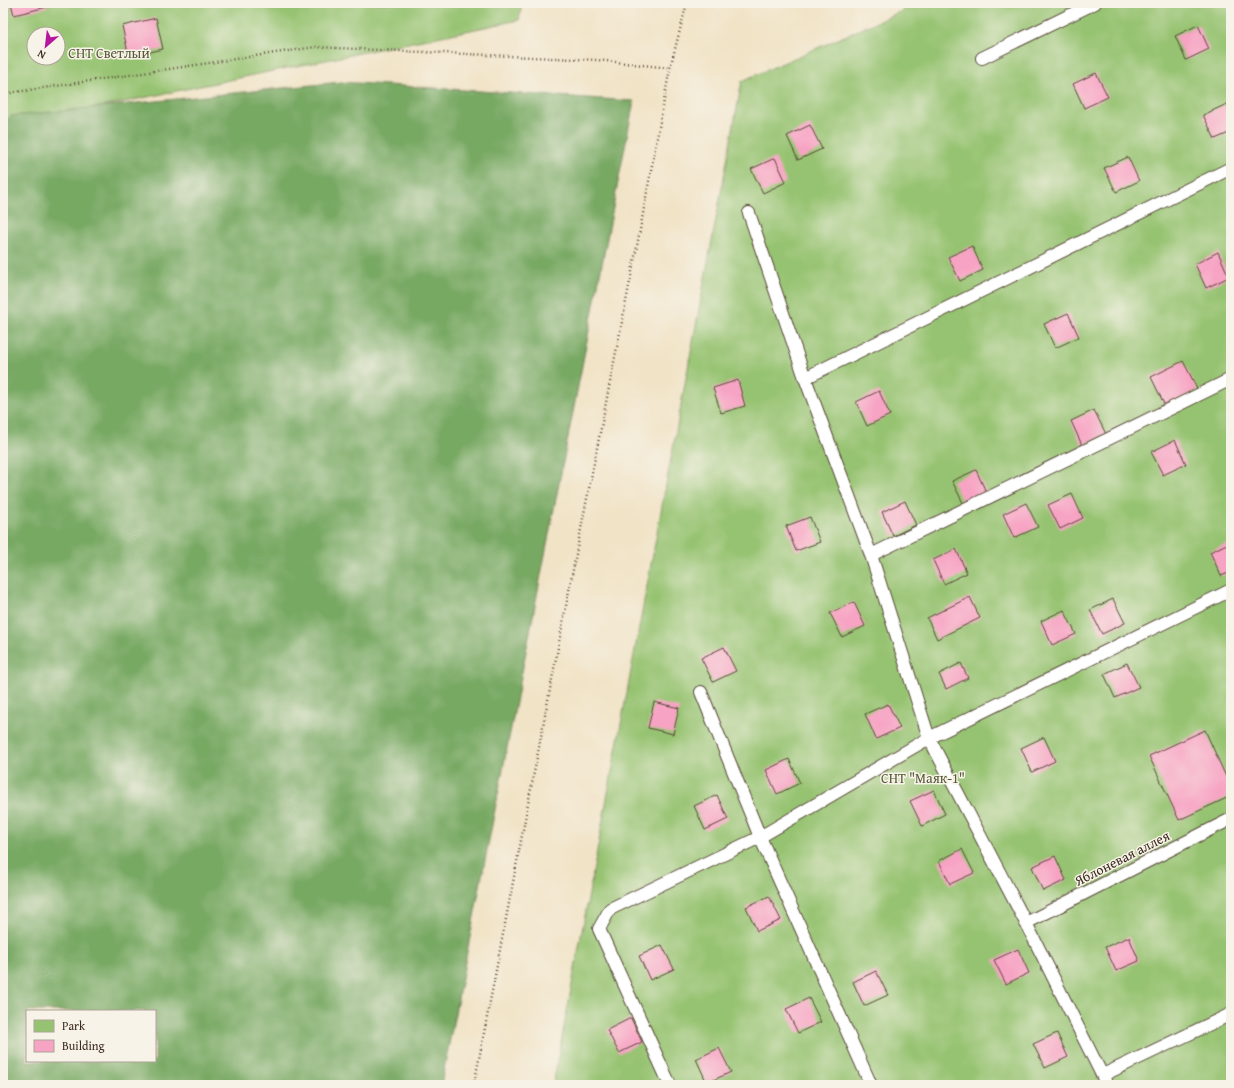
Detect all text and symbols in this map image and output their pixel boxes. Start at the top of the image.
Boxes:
north arrow [26,26,66,66]
park label: СНТ Светлый [68,43,150,63]
text: N [34,46,48,64]
park label: СНТ "Маяк-1" [881,768,965,788]
street label: Яблоневая аллея [1070,825,1173,891]
legend [26,1010,156,1062]
text: Park [62,1017,86,1034]
text: Building [62,1037,105,1054]

